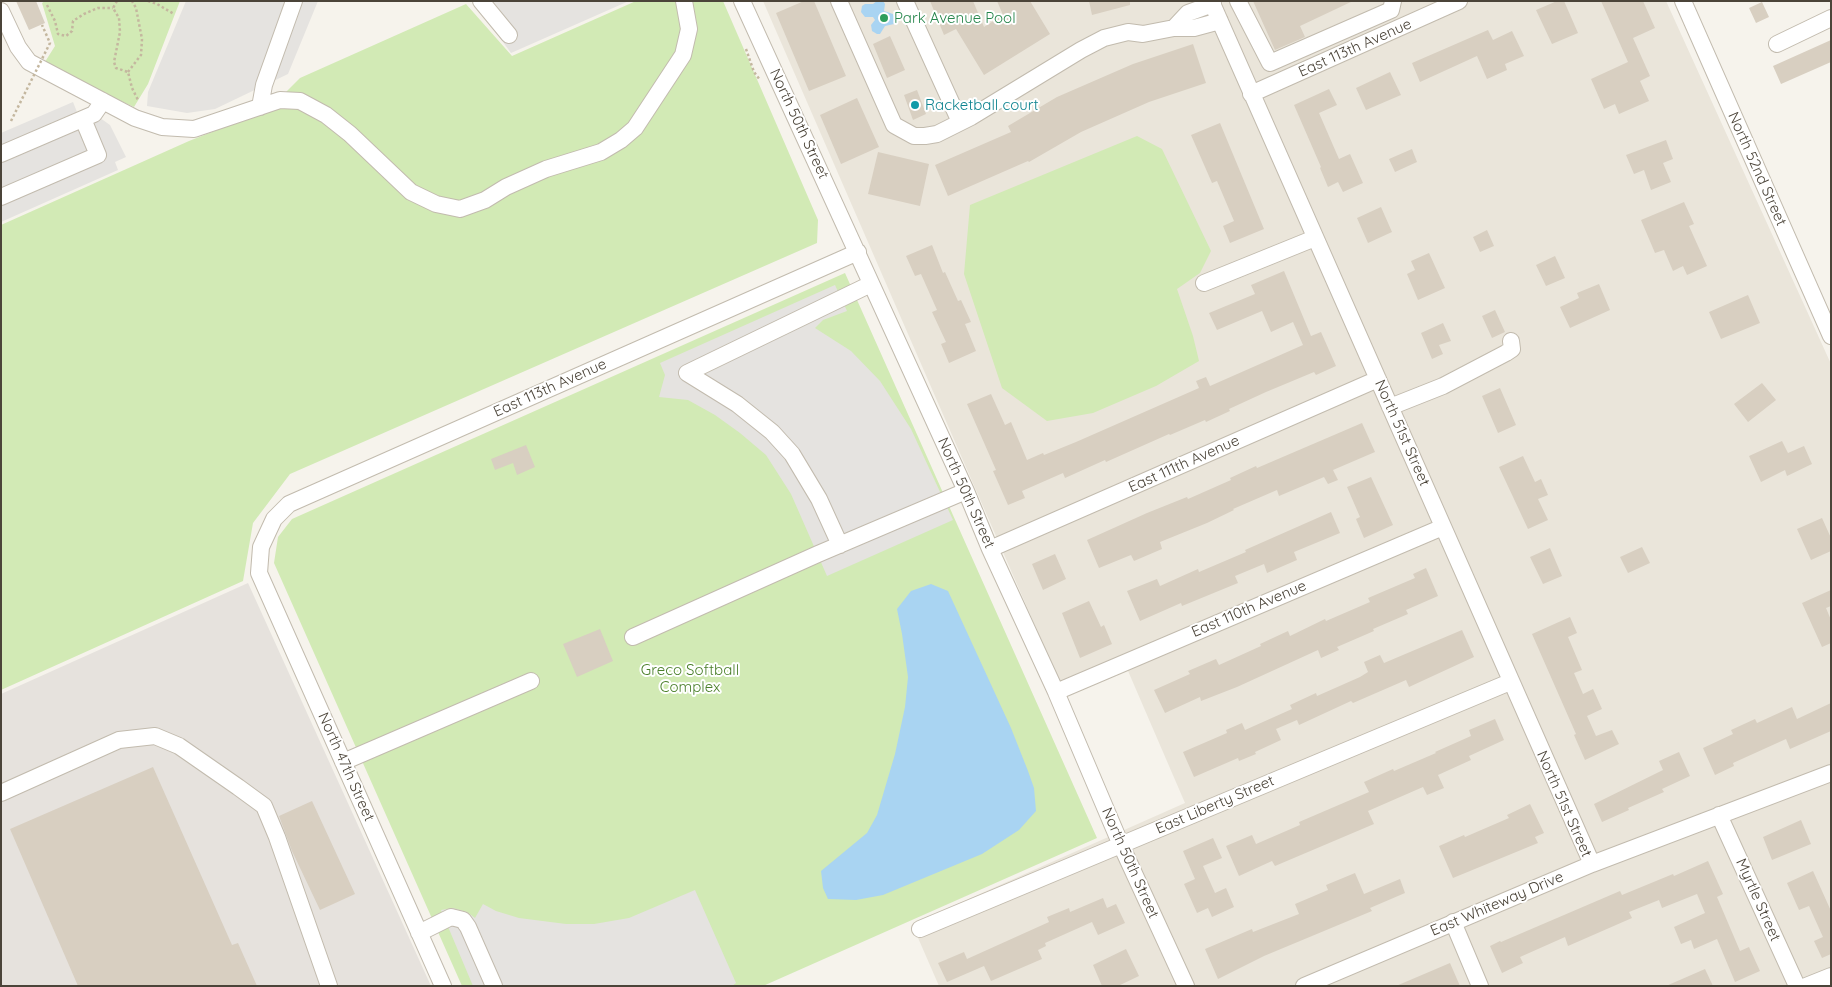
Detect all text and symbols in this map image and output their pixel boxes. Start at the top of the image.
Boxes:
place label: Park Avenue Pool [894,9,1016,27]
marker: Park Avenue Pool [878,12,890,24]
street label: East 113th Avenue [1296,15,1414,81]
street label: North 50th Street [766,66,832,182]
place label: Racketball court [925,96,1039,114]
marker: Racketball court [909,99,921,111]
street label: North 52nd Street [1724,109,1790,229]
street label: East 113th Avenue [491,355,609,421]
street label: North 51st Street [1371,377,1433,489]
street label: East 111th Avenue [1126,431,1242,497]
street label: North 50th Street [934,435,998,551]
street label: East 110th Avenue [1189,577,1309,641]
park label: Greco Softball Complex [641,661,739,696]
street label: North 47th Street [314,710,378,824]
street label: North 51st Street [1533,748,1595,860]
street label: East Liberty Street [1153,772,1277,838]
street label: North 50th Street [1098,805,1162,921]
street label: Myrtle Street [1732,856,1784,944]
street label: East Whiteway Drive [1428,868,1566,940]

